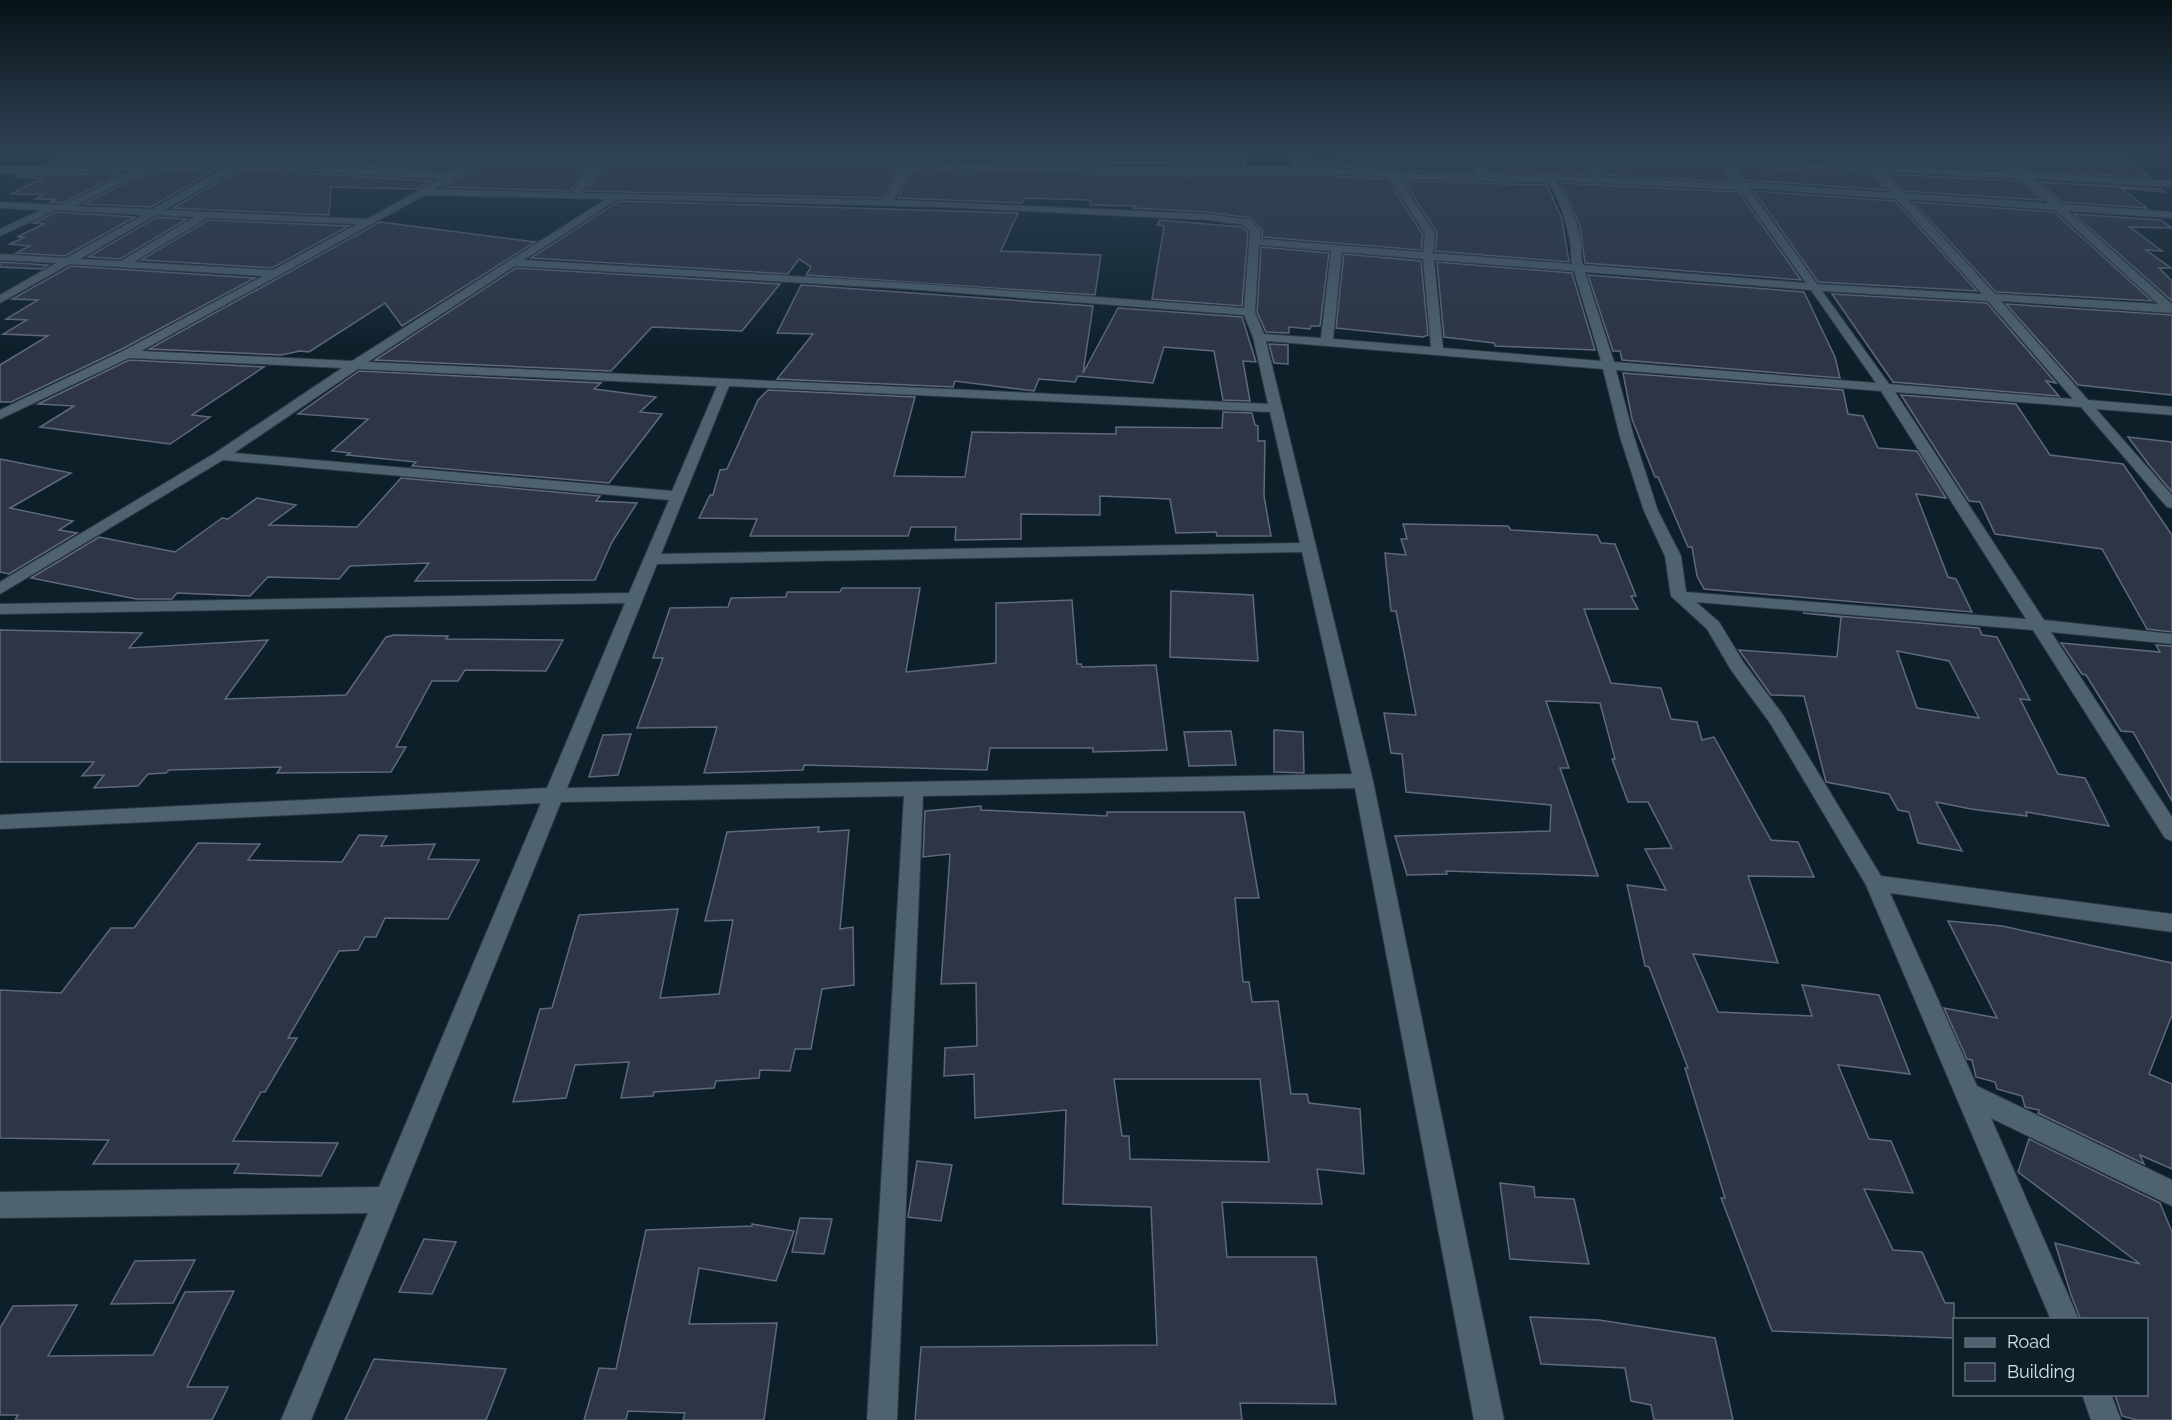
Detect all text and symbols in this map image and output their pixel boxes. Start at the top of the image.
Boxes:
legend [1953,1318,2148,1396]
text: Road [2007,1331,2050,1352]
text: Building [2007,1361,2075,1382]

